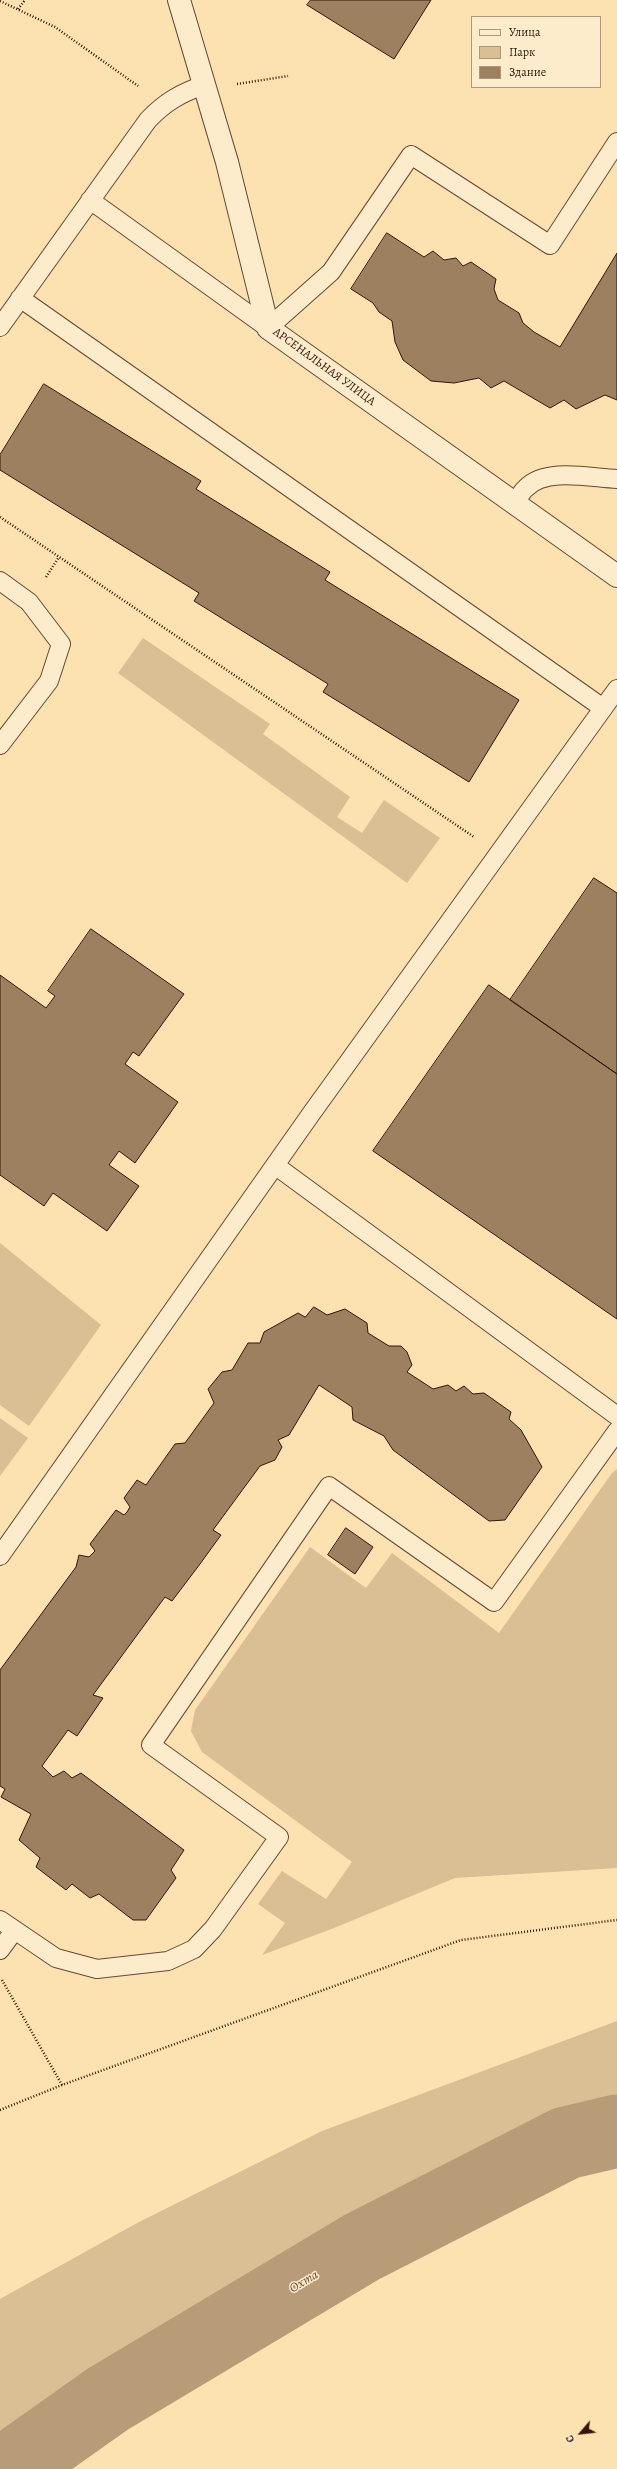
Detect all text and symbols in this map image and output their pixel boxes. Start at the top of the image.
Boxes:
legend [471,16,601,88]
text: Улица [509,24,540,40]
text: Парк [509,44,535,60]
text: Здание [509,64,546,80]
street label: АРСЕНАЛЬНАЯ УЛИЦА [270,325,378,409]
water label: Охта [287,2267,321,2297]
north arrow [561,2413,601,2453]
text: С [562,2432,578,2445]

